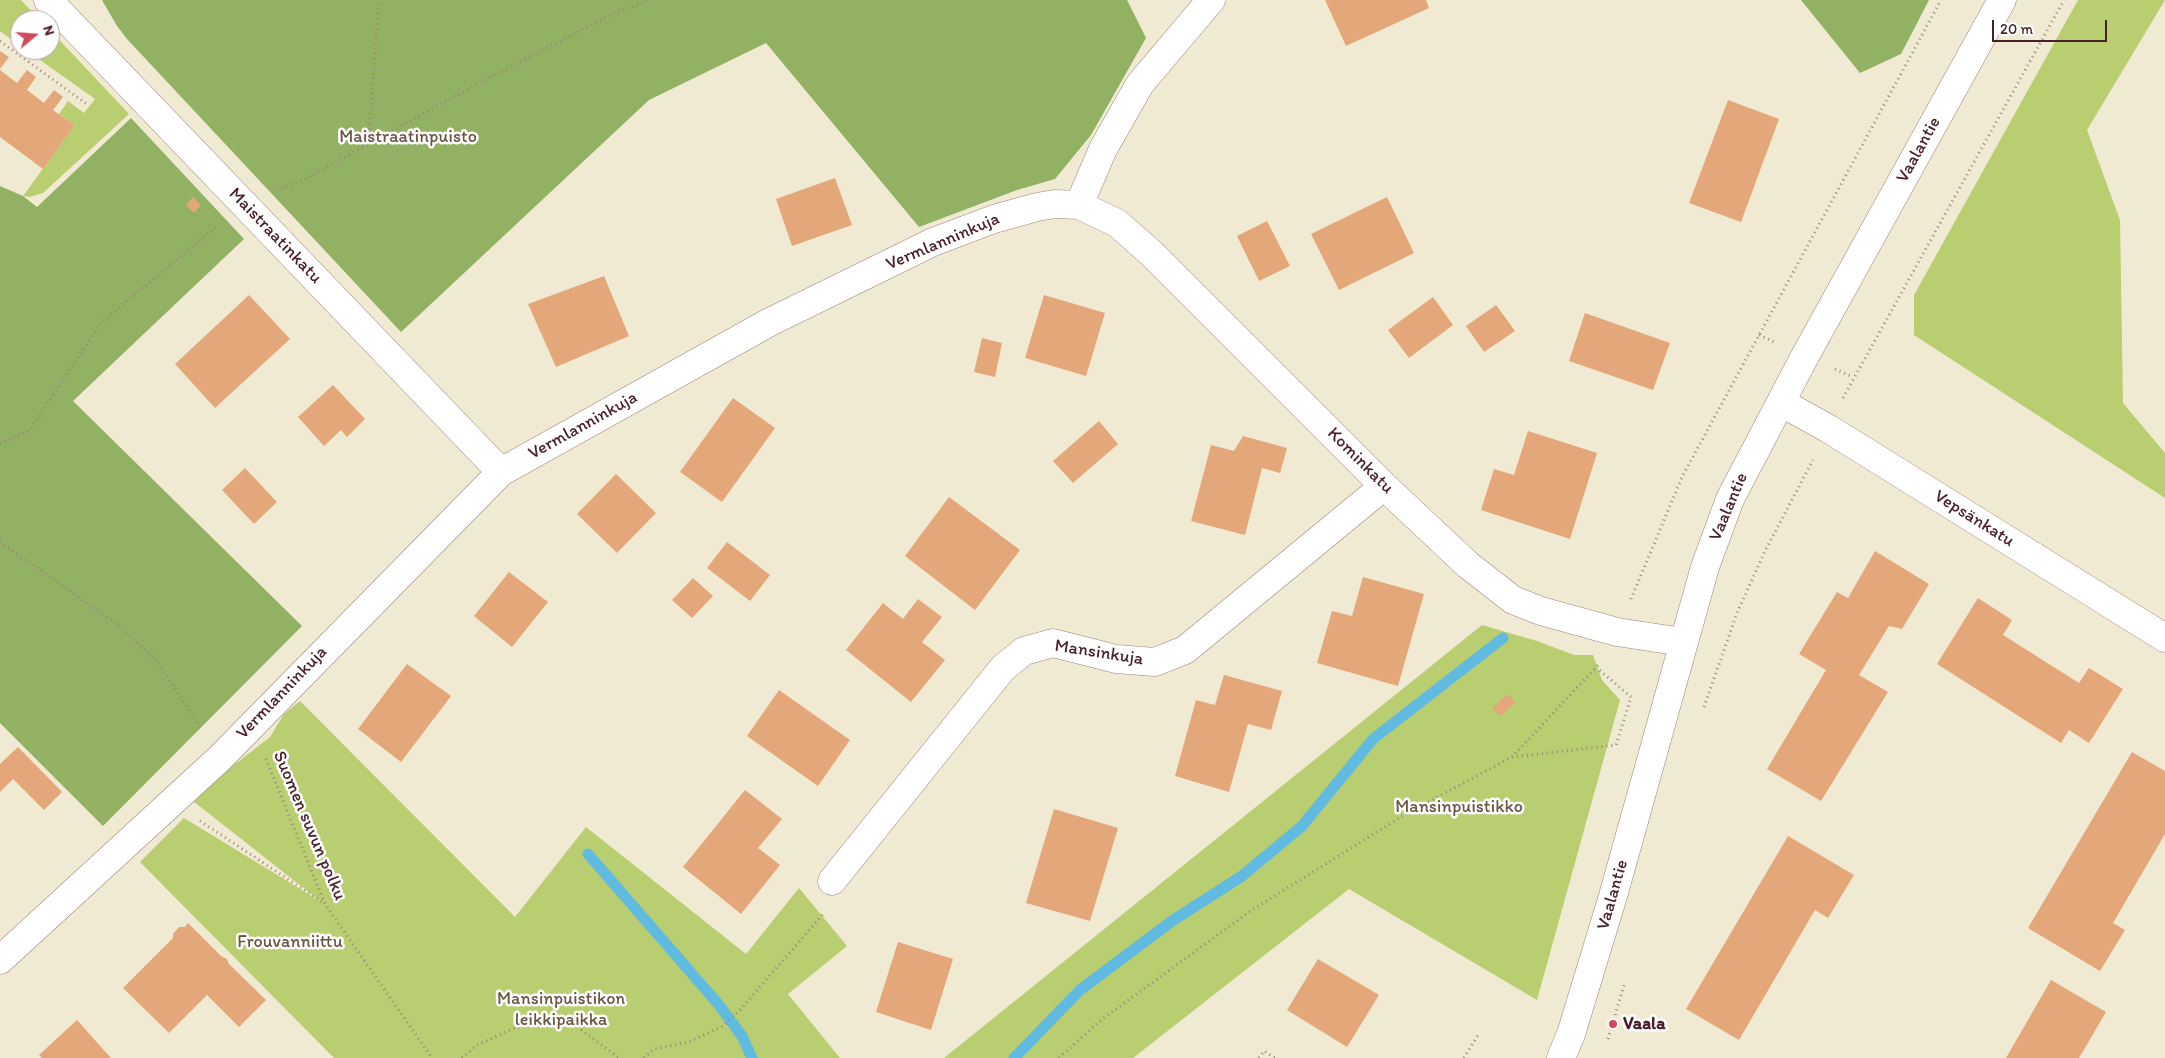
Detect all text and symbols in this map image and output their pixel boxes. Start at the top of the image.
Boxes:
north arrow [10,10,60,60]
scale bar [1995,10,2110,42]
text: 20 m [2000,20,2033,38]
text: N [39,23,58,38]
street label: Vaalantie [1892,113,1946,187]
park label: Maistraatinpuisto [339,126,477,148]
street label: Maistraatinkatu [224,184,326,288]
street label: Vermlanninkuja [883,208,1003,276]
street label: Vermlanninkuja [525,387,641,465]
street label: Kominkatu [1322,423,1398,499]
street label: Vaalantie [1705,470,1753,544]
street label: Vepsänkatu [1930,486,2018,552]
street label: Mansinkuja [1053,635,1145,671]
street label: Vermlanninkuja [232,642,332,744]
street label: Suomen suvun polku [268,748,350,904]
park label: Mansinpuistikko [1395,796,1523,818]
street label: Vaalantie [1593,857,1633,933]
park label: Frouvanniittu [237,931,343,953]
park label: Mansinpuistikon leikkipaikka [497,988,625,1030]
place label: Vaala [1623,1013,1666,1035]
marker: Vaala [1607,1018,1619,1030]

